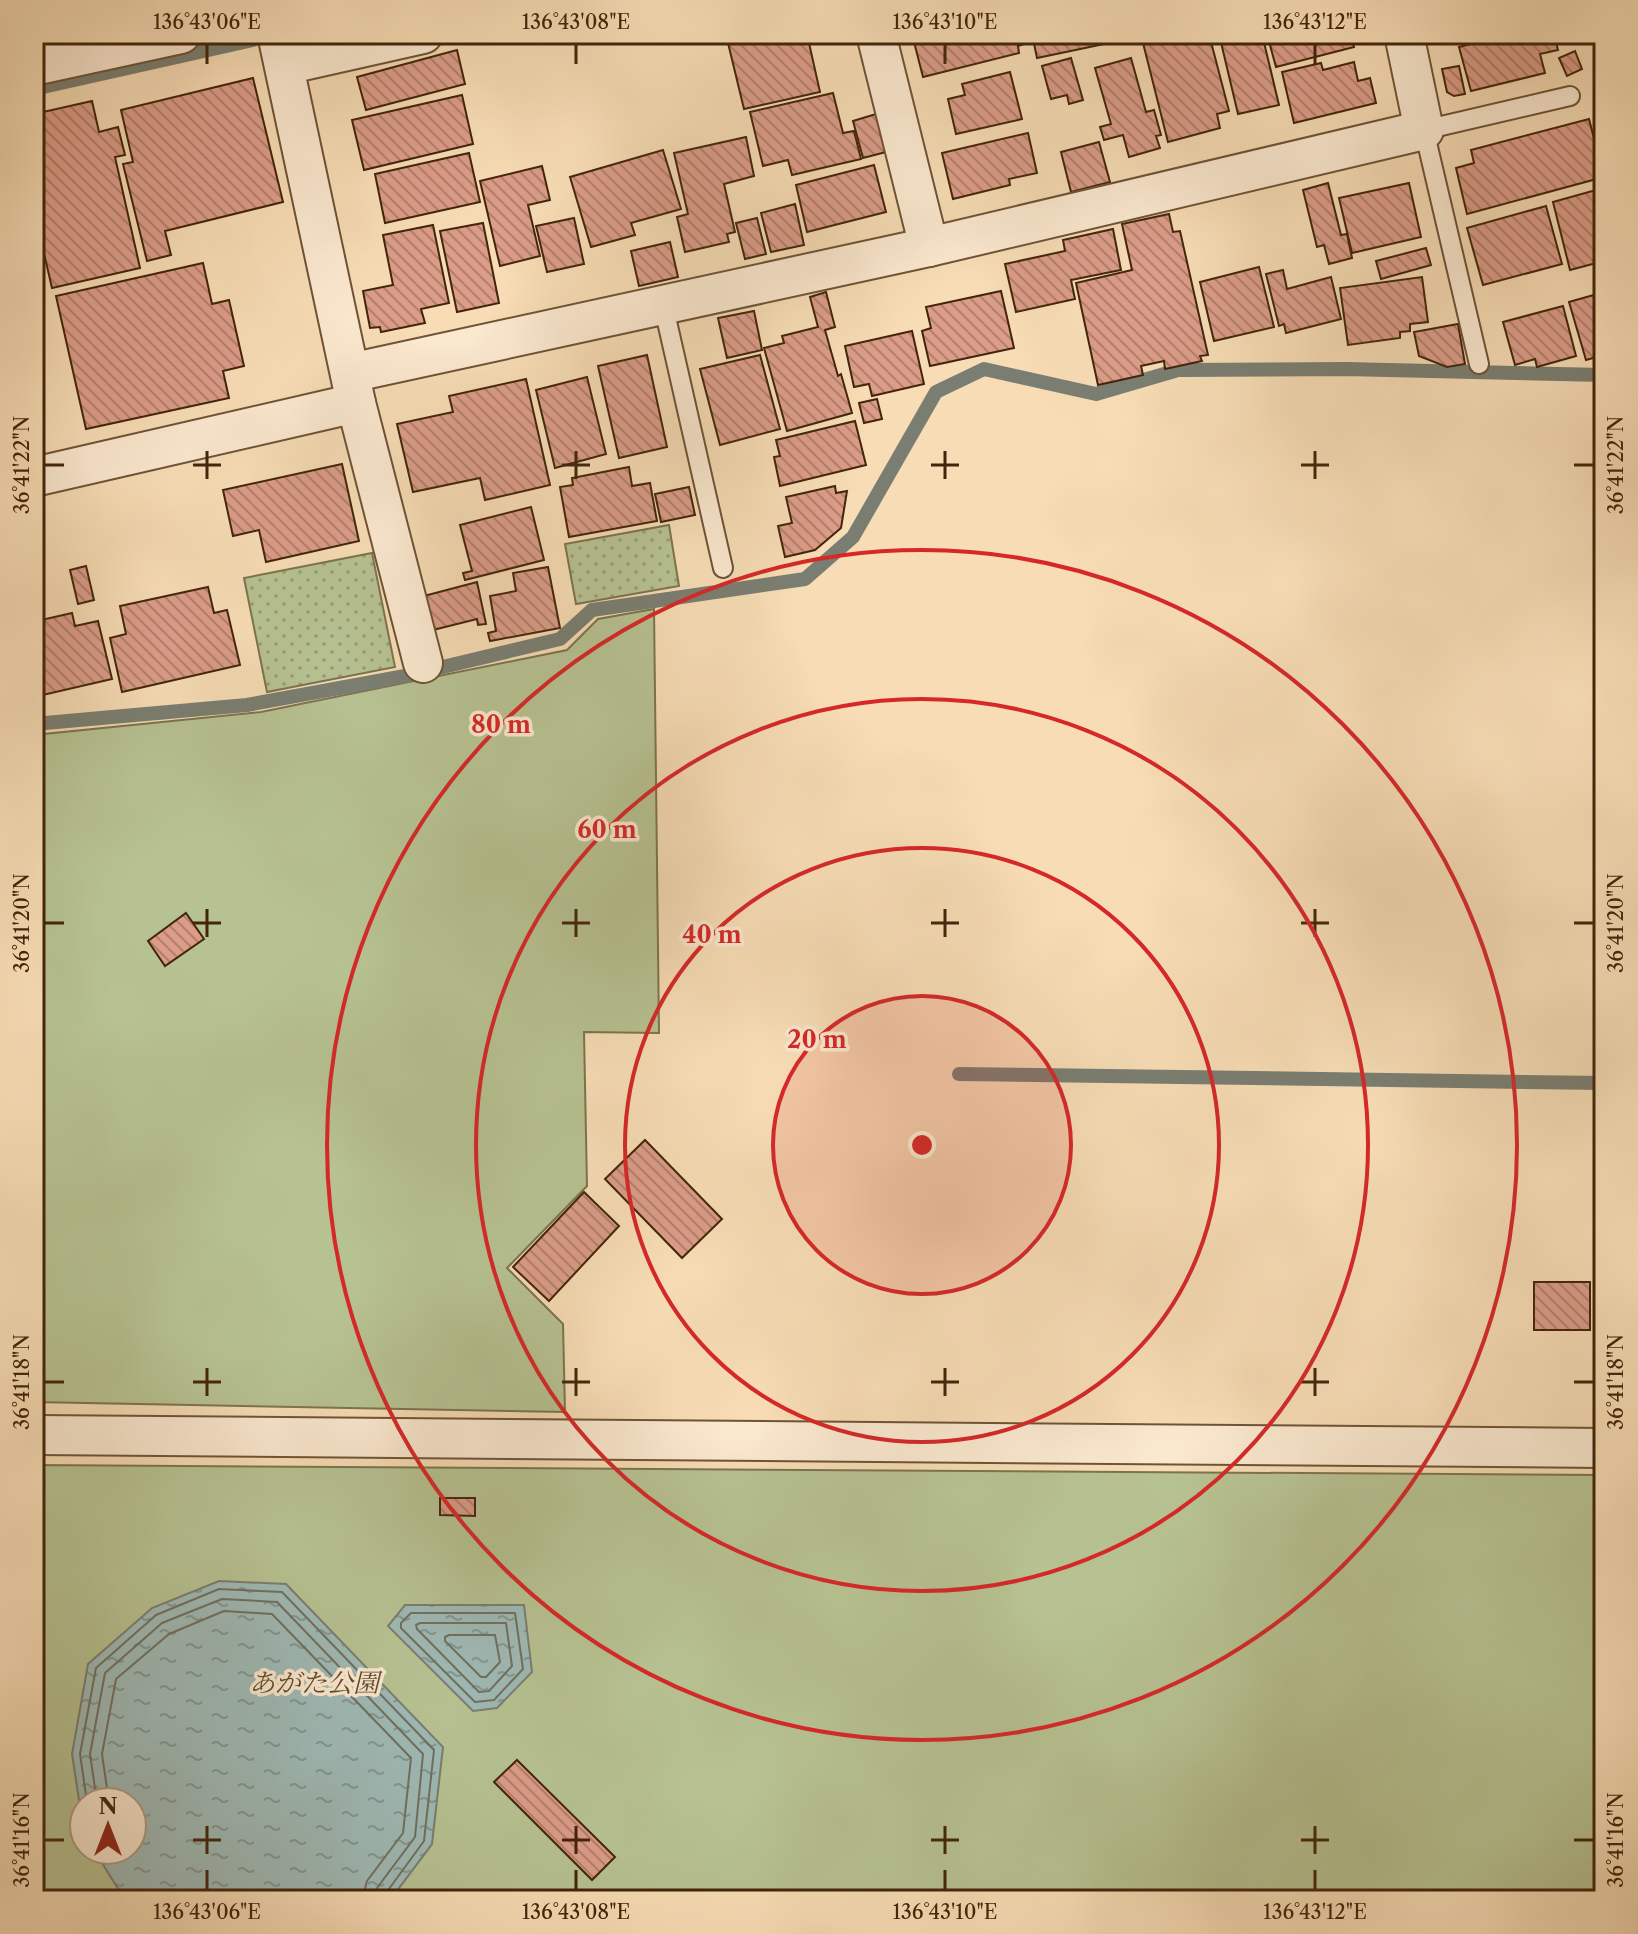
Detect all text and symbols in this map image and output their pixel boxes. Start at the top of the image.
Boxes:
text: 136°43'06"E [153,10,261,34]
text: 136°43'08"E [522,10,630,34]
text: 136°43'10"E [892,10,998,34]
text: 136°43'12"E [1263,10,1367,34]
text: 36°41'22"N [10,416,34,514]
text: 36°41'22"N [1604,416,1628,514]
text: 80 m [471,710,531,739]
text: 60 m [577,815,637,844]
text: 36°41'20"N [10,873,34,973]
text: 36°41'20"N [1604,873,1628,973]
text: 40 m [682,920,742,949]
text: 20 m [787,1025,847,1054]
centre of rings [908,1131,936,1159]
text: 36°41'18"N [10,1334,34,1430]
text: 36°41'18"N [1604,1334,1628,1430]
park label: あがた公園 [249,1667,383,1699]
north arrow [68,1786,148,1866]
text: 36°41'16"N [10,1792,34,1888]
text: 36°41'16"N [1604,1792,1628,1888]
text: N [98,1793,118,1820]
text: 136°43'06"E [153,1900,261,1924]
text: 136°43'08"E [522,1900,630,1924]
text: 136°43'10"E [892,1900,998,1924]
text: 136°43'12"E [1263,1900,1367,1924]

